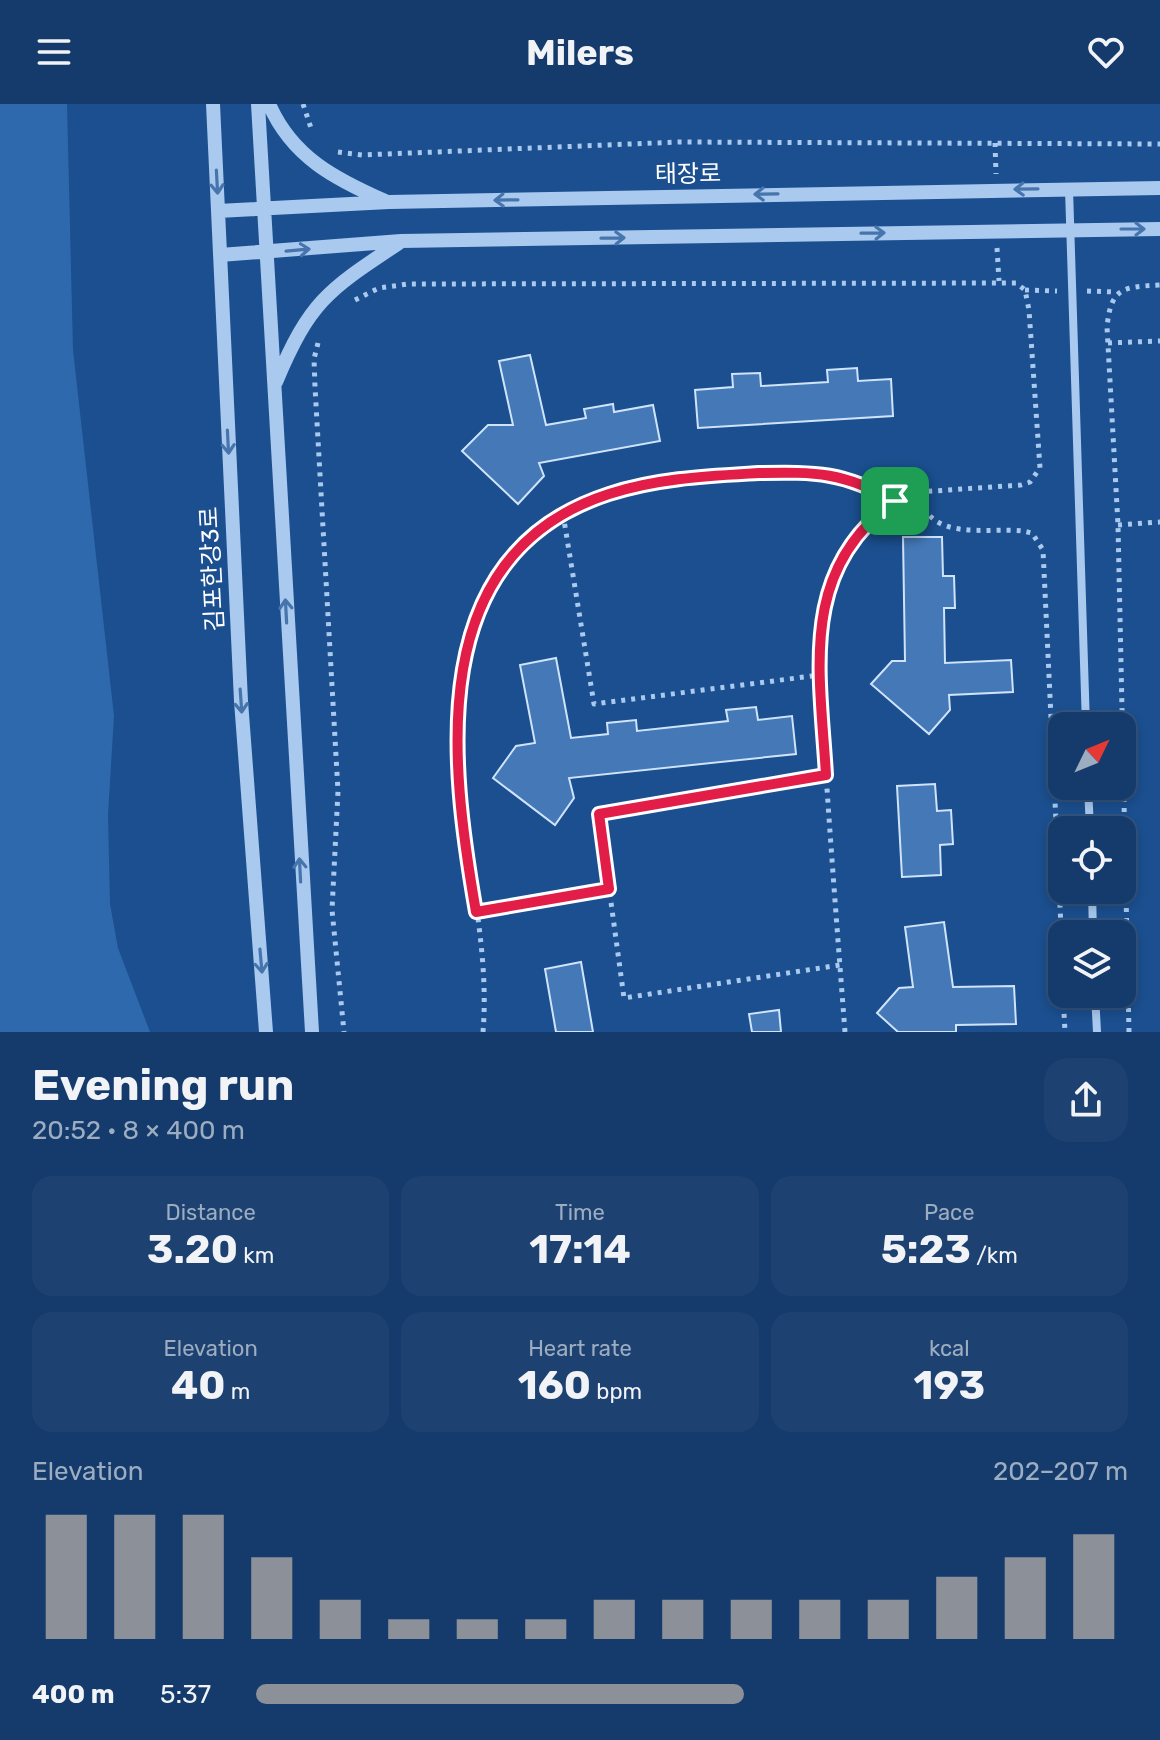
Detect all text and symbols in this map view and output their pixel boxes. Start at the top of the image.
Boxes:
icon: menu [32,30,76,74]
icon: heart [1084,30,1128,74]
text: Milers [526,31,634,74]
street label: 태장로 [655,159,721,189]
one-way arrow [209,168,224,195]
one-way arrow [1013,181,1040,197]
one-way arrow [753,187,780,202]
one-way arrow [493,192,520,208]
one-way arrow [1119,221,1146,237]
one-way arrow [859,225,886,241]
one-way arrow [599,230,626,245]
one-way arrow [284,242,311,257]
one-way arrow [221,428,236,455]
pin [861,467,929,535]
icon: arrive [873,479,917,523]
street label: 김포한강3로 [195,506,229,632]
one-way arrow [278,598,293,625]
one-way arrow [234,687,249,714]
north arrow [1048,712,1136,800]
map controls [1048,712,1136,1008]
button: locate [1048,816,1136,904]
one-way arrow [293,857,308,884]
button: layers [1048,920,1136,1008]
one-way arrow [254,947,269,974]
button: share [1044,1058,1128,1142]
text: Evening run [32,1059,294,1111]
text: 20:52 · 8 × 400 m [32,1115,245,1146]
text: Distance [166,1199,256,1226]
text: Time [555,1199,605,1226]
text: Pace [924,1199,975,1226]
text: 3.20 [147,1226,238,1273]
text: 17:14 [529,1226,631,1273]
text: 5:23 [881,1226,971,1273]
text: km [238,1242,274,1269]
text: /km [971,1242,1018,1269]
text: Elevation [164,1335,258,1362]
text: Heart rate [528,1335,632,1362]
text: kcal [929,1335,970,1362]
text: 40 [171,1362,225,1409]
text: 160 [518,1362,591,1409]
text: 193 [914,1362,985,1409]
text: m [225,1378,250,1405]
text: bpm [591,1378,642,1405]
text: Elevation [32,1456,143,1487]
text: 202–207 m [993,1456,1128,1487]
text: 400 m [32,1679,114,1710]
text: 5:37 [160,1679,211,1710]

